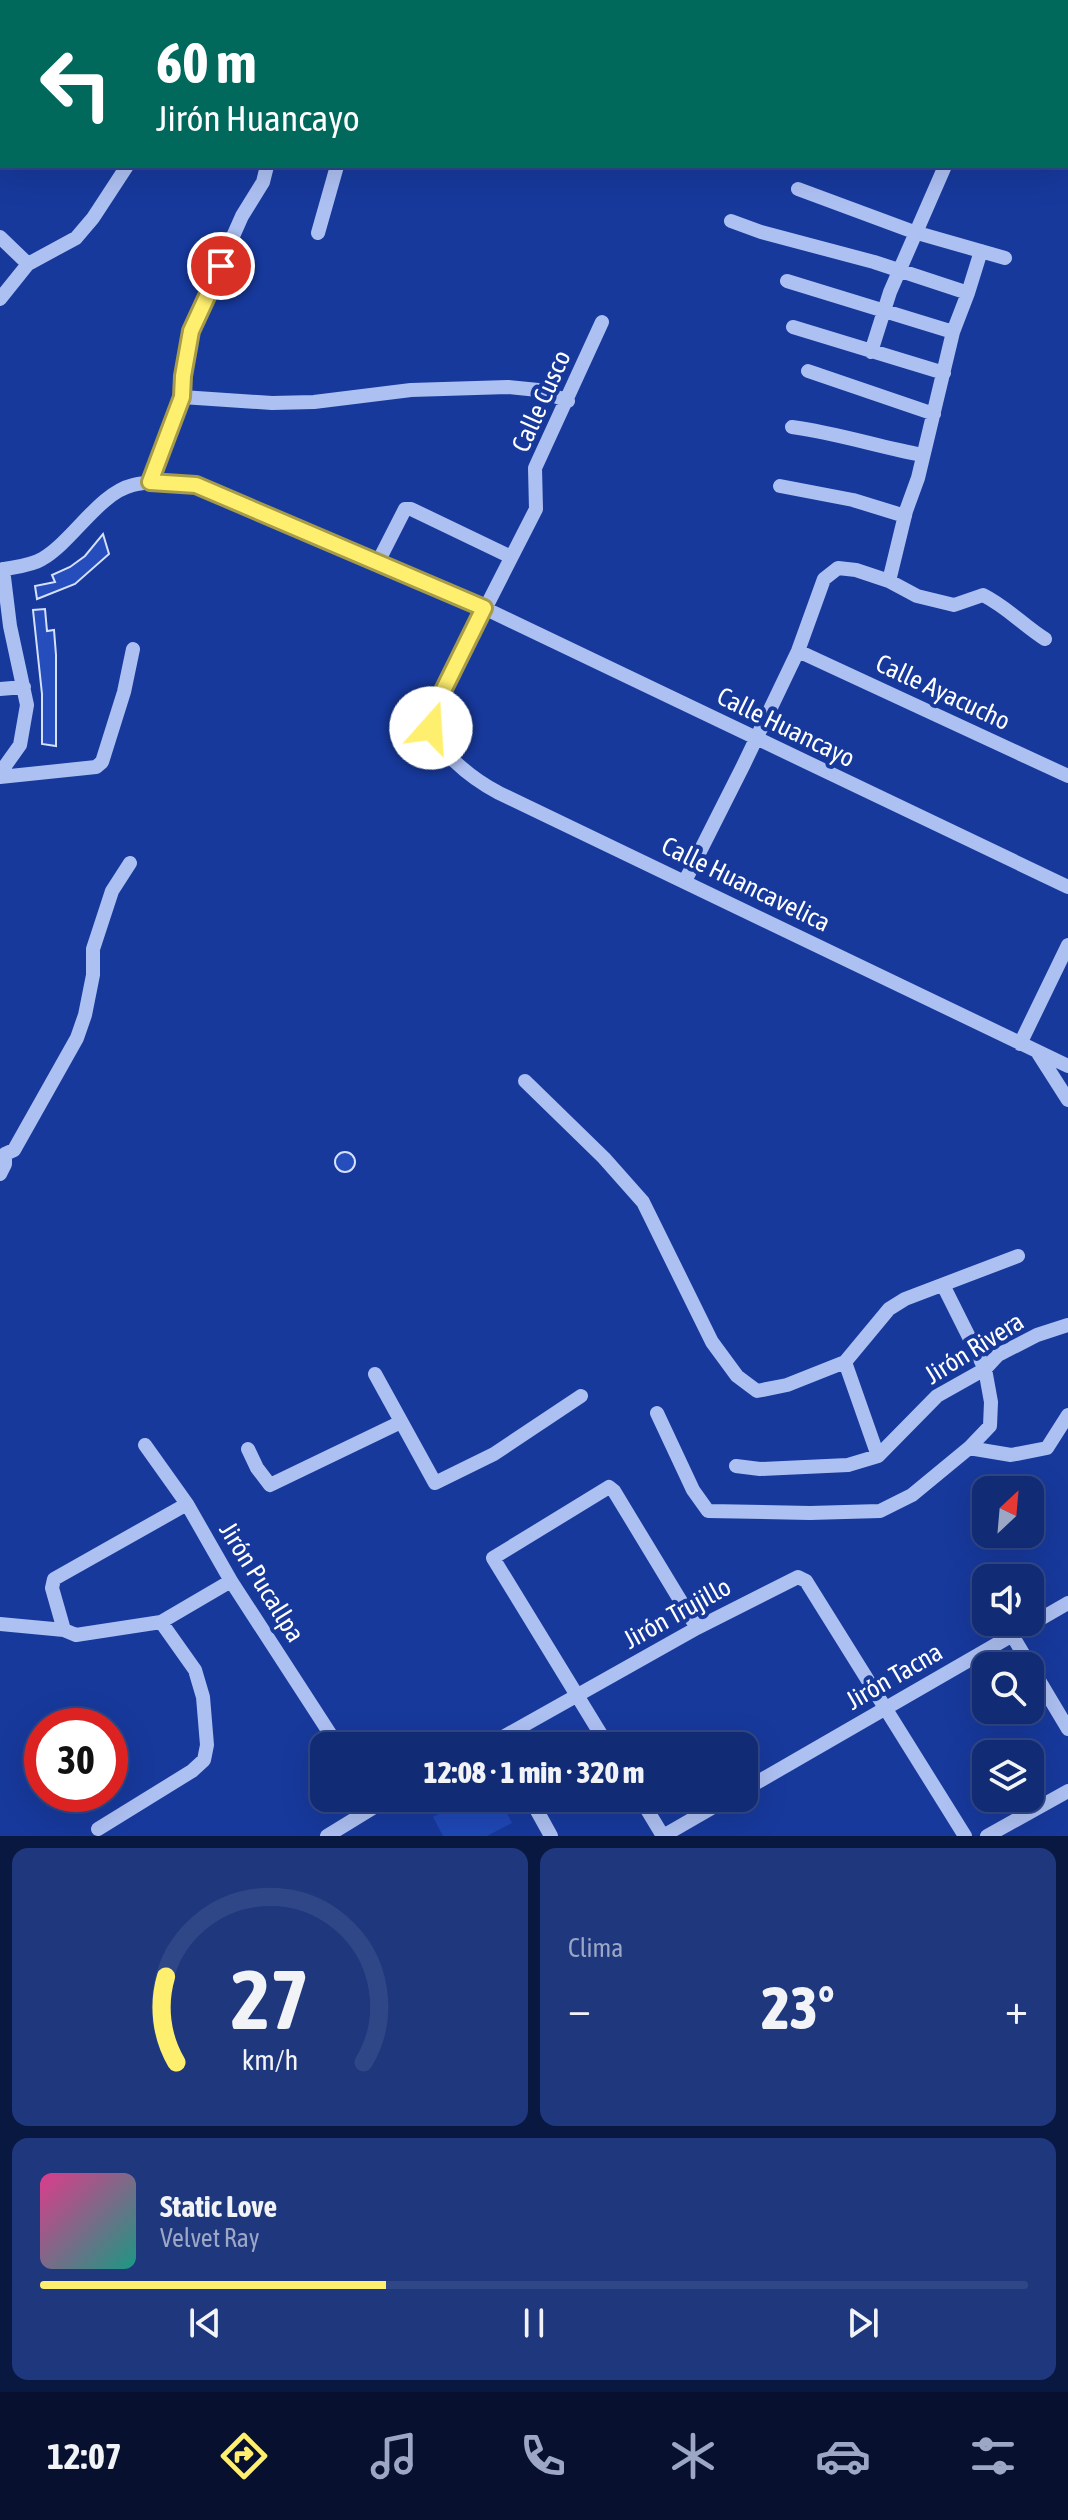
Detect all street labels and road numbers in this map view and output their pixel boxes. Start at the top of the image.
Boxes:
street label: Calle Cusco [505,346,577,456]
street label: Calle Ayacucho [871,648,1015,736]
street label: Calle Huancayo [712,681,860,773]
street label: Calle Huancavelica [657,830,835,938]
street label: Jirón Rivera [919,1306,1029,1390]
street label: Jirón Pucallpa [213,1517,311,1647]
street label: Jirón Trujillo [618,1571,736,1655]
street label: Jirón Tacna [840,1636,948,1716]

